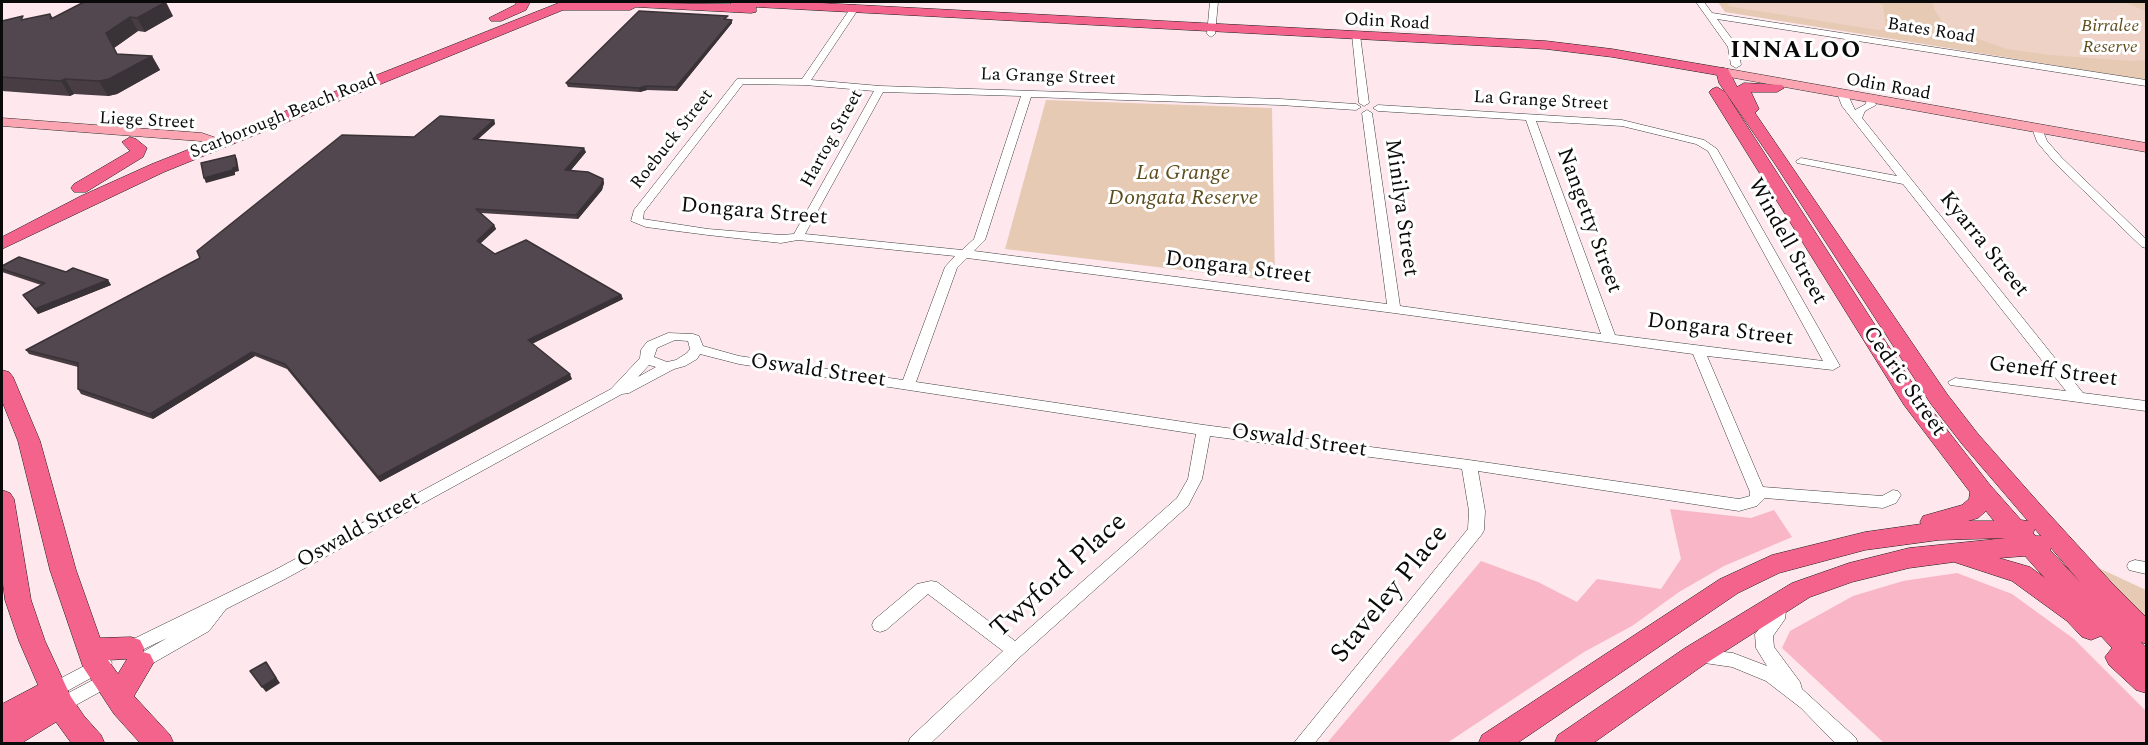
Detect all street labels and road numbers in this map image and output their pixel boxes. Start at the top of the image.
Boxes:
street label: Odin Road [1344,10,1430,36]
street label: Bates Road [1886,14,1976,50]
street label: La Grange Street [980,65,1116,91]
street label: Scarborough Beach Road [187,70,381,164]
street label: Odin Road [1844,70,1932,106]
street label: Roebuck Street [627,86,719,194]
street label: Hartog Street [797,86,869,192]
street label: La Grange Street [1473,88,1609,116]
street label: Liege Street [99,109,195,135]
street label: Minilya Street [1377,138,1423,278]
street label: Nangetty Street [1549,145,1627,297]
street label: Windell Street [1740,174,1832,310]
street label: Kyarra Street [1932,187,2034,303]
street label: Dongara Street [680,193,828,233]
street label: Dongara Street [1163,247,1313,291]
street label: Dongara Street [1645,309,1795,353]
street label: Cedric Street [1855,322,1951,442]
street label: Oswald Street [749,349,887,395]
street label: Geneff Street [1987,352,2119,394]
street label: Oswald Street [1230,419,1368,465]
street label: Oswald Street [293,486,425,576]
street label: Twyford Place [985,507,1135,647]
street label: Staveley Place [1325,519,1457,671]

